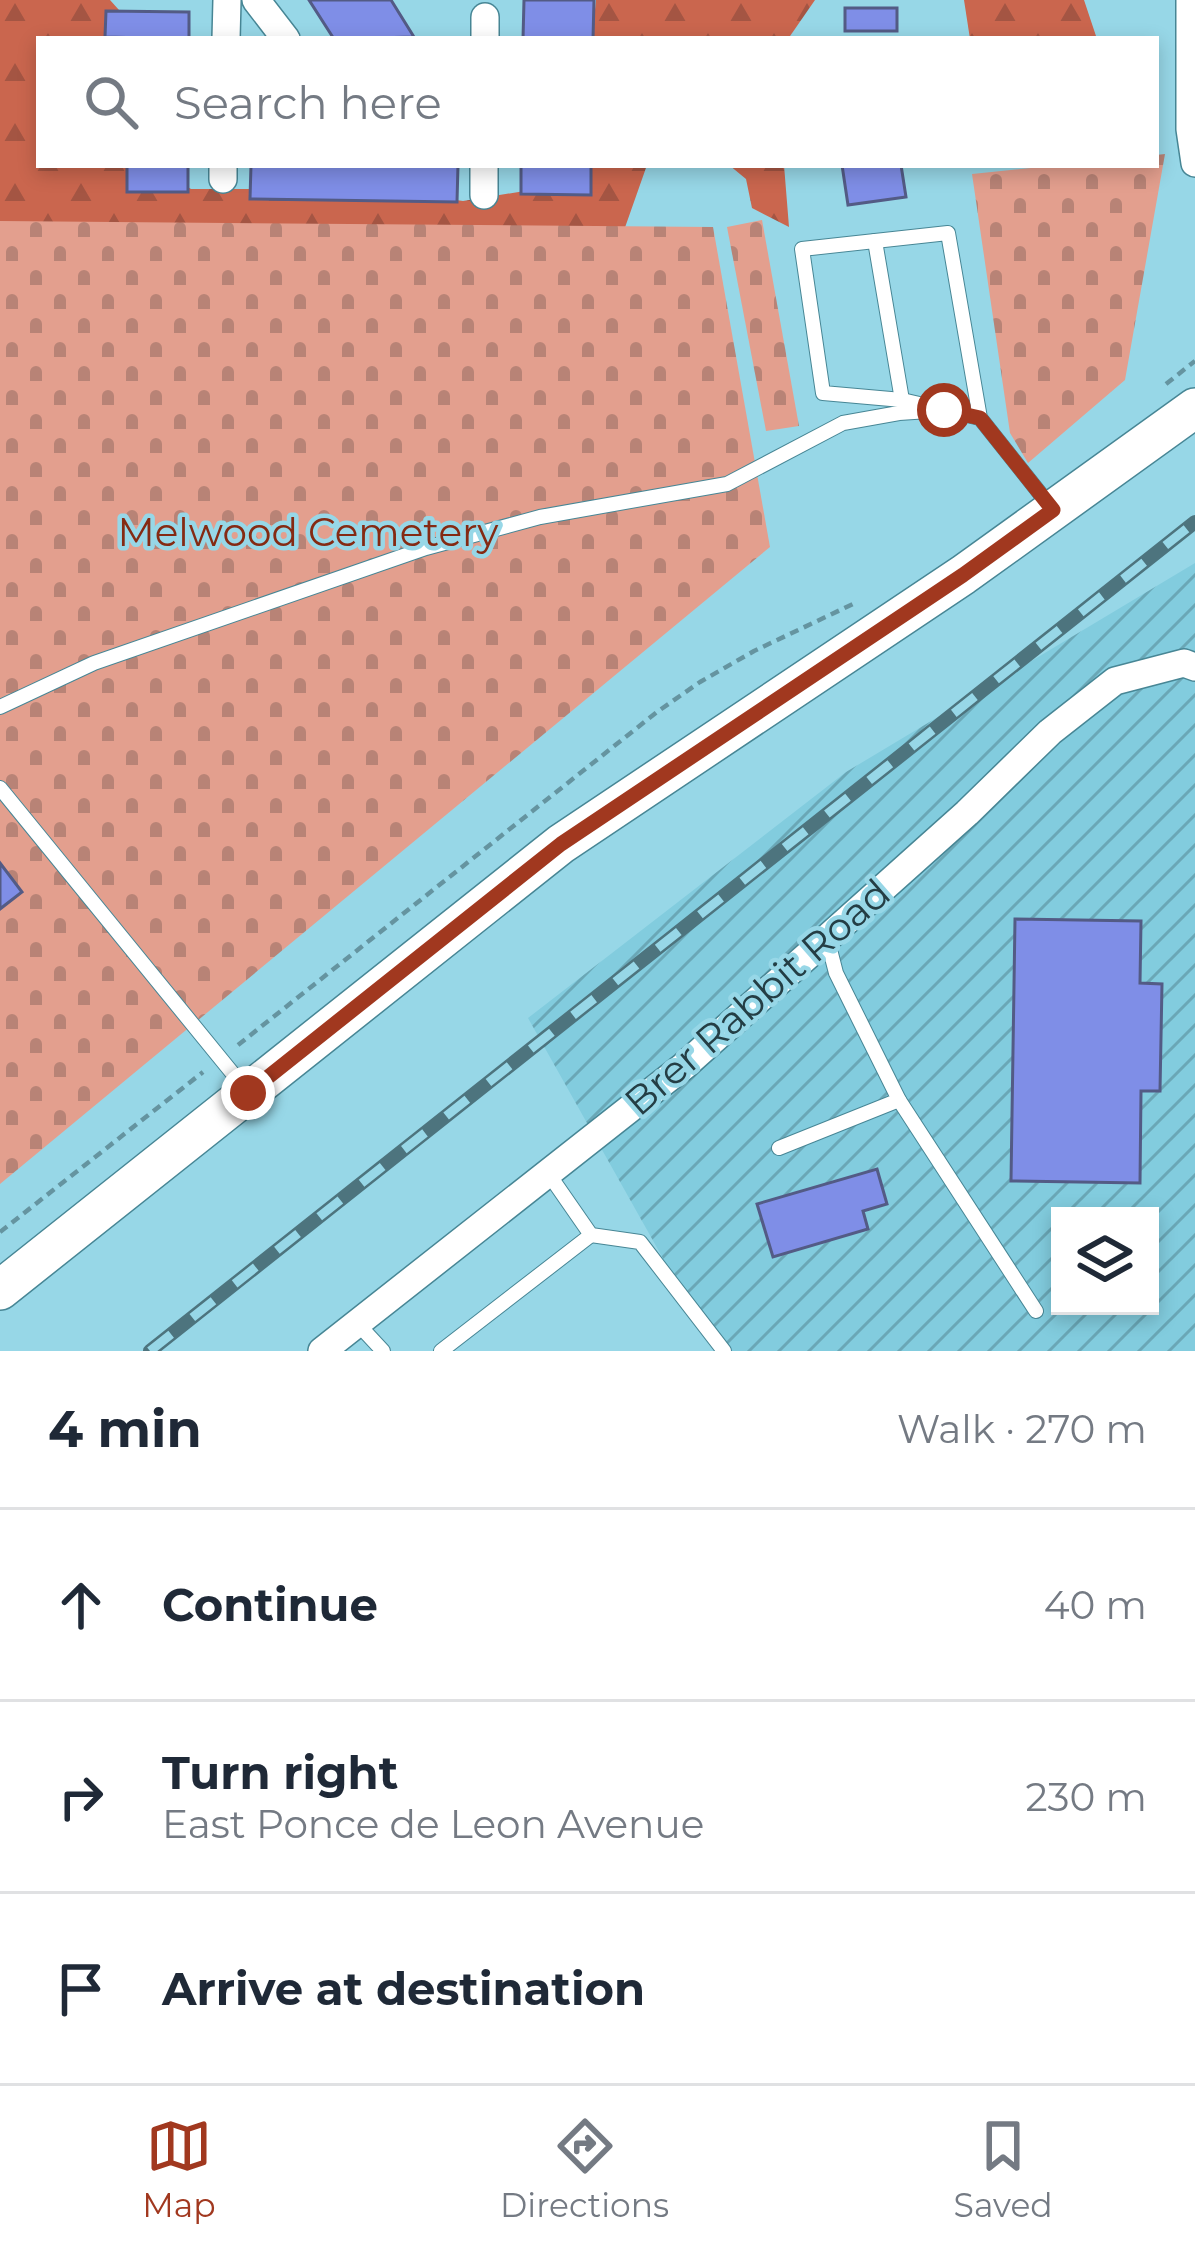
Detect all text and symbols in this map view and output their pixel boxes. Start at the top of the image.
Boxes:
search box [36,36,1159,168]
icon: search [78,69,144,135]
text: Search here [174,75,442,130]
route start [917,383,971,437]
park label: Melwood Cemetery [118,508,499,556]
street label: Brer Rabbit Road [614,869,900,1125]
route end [221,1066,275,1120]
map controls [1051,1207,1159,1315]
button: layers [1051,1207,1159,1315]
text: 4 min [48,1398,202,1460]
text: Walk · 270 m [897,1405,1147,1453]
icon: ahead [48,1572,114,1638]
text: Continue [162,1577,378,1632]
text: 40 m [1044,1581,1147,1629]
text: Turn right [162,1745,398,1800]
icon: right [48,1764,114,1830]
text: 230 m [1025,1773,1147,1821]
text: East Ponce de Leon Avenue [162,1800,704,1848]
icon: arrive [48,1956,114,2022]
text: Arrive at destination [162,1961,645,2016]
tab: Map [142,2113,216,2225]
tab: Directions [500,2113,669,2225]
tab: Saved [954,2113,1053,2225]

